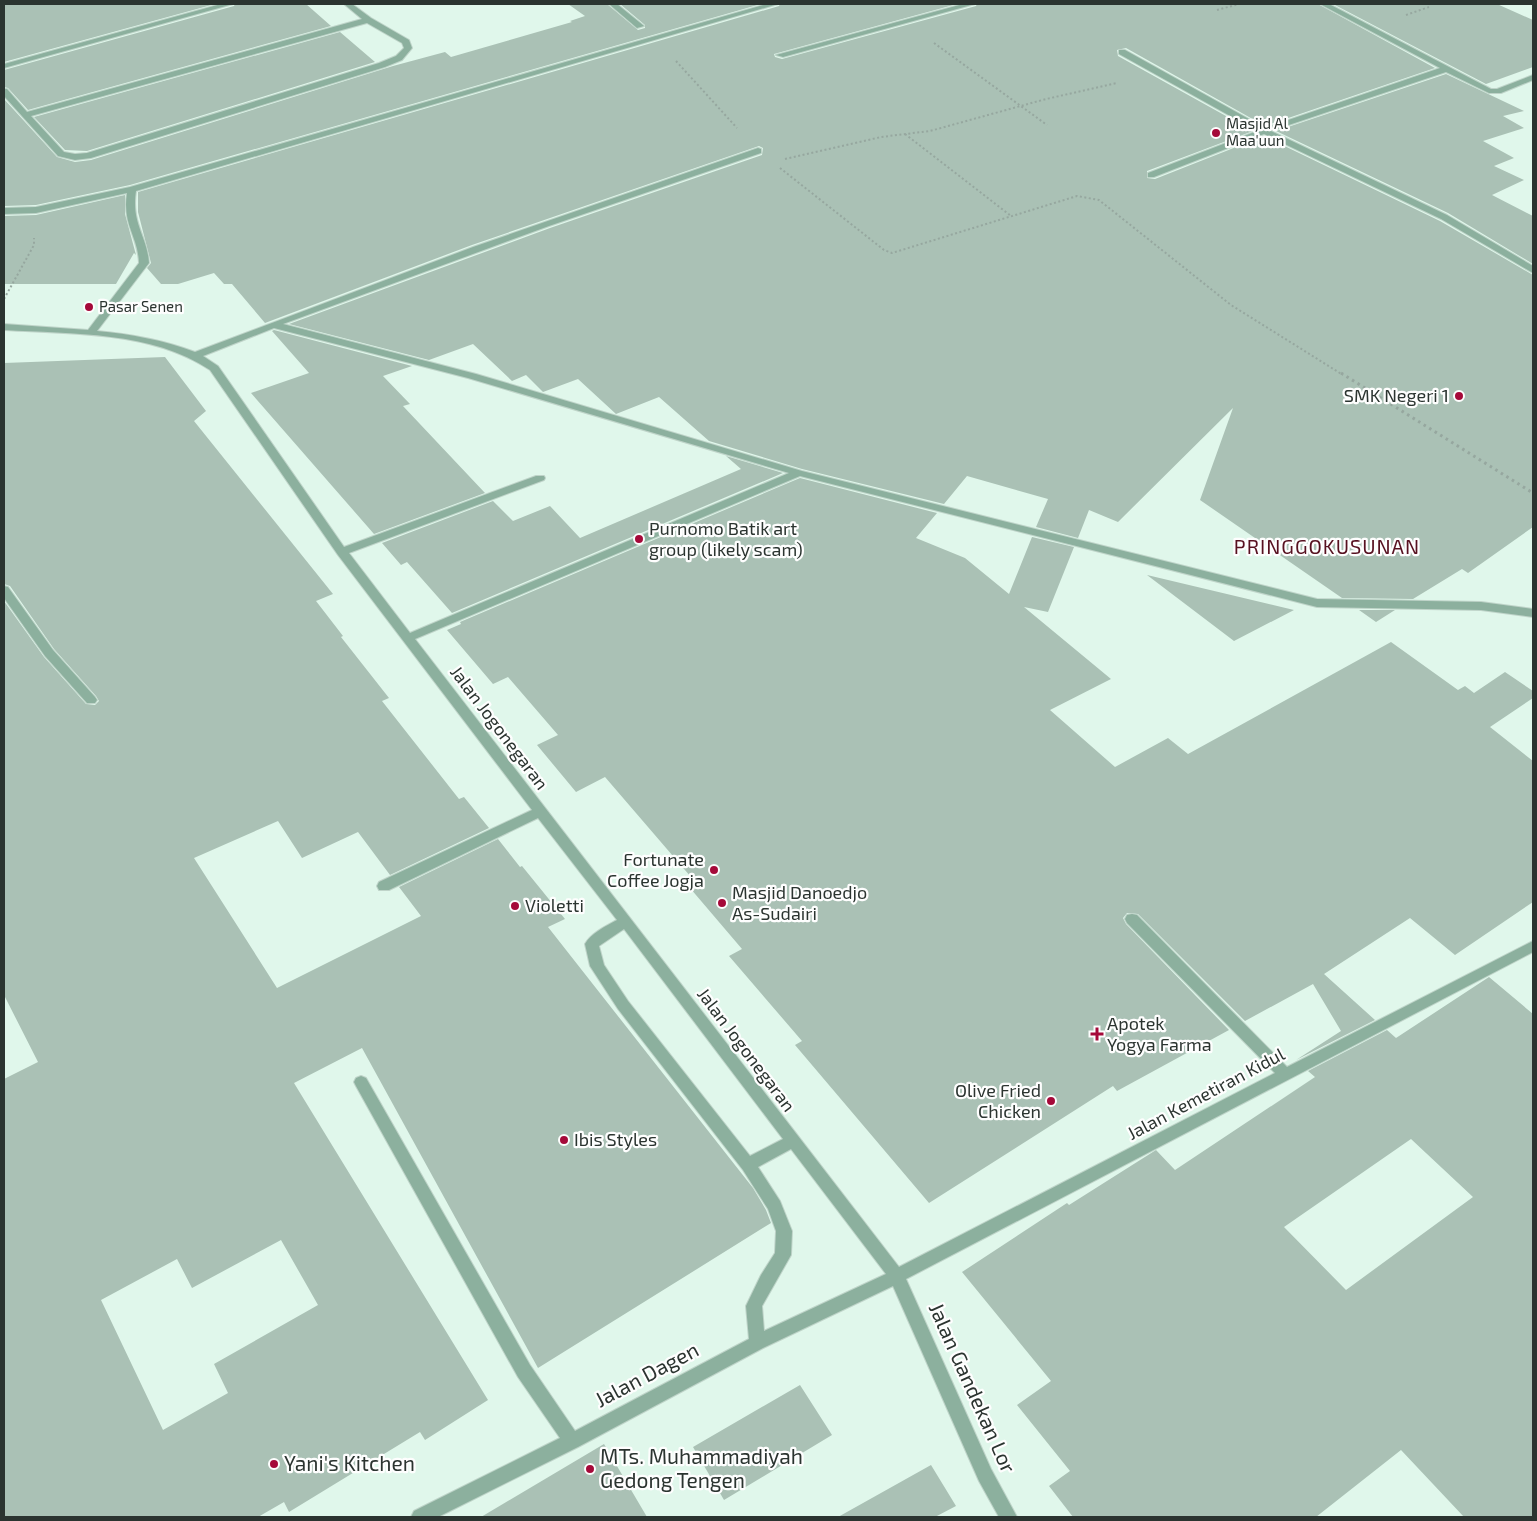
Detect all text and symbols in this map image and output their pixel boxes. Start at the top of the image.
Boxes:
place label: Masjid Al Maa'uun [1226,114,1288,149]
marker: Masjid Al Maa'uun [1210,127,1222,139]
place label: Pasar Senen [99,297,183,315]
marker: Pasar Senen [83,301,95,313]
place label: SMK Negeri 1 [1344,384,1449,406]
marker: SMK Negeri 1 [1453,390,1465,402]
place label: Purnomo Batik art group (likely scam) [649,517,803,560]
marker: Purnomo Batik art group (likely scam) [633,533,645,545]
district label: PRINGGOKUSUNAN [1234,534,1420,558]
street label: Jalan Jogonegaran [446,661,554,794]
place label: Fortunate Coffee Jogja [607,848,704,891]
marker: Fortunate Coffee Jogja [708,864,720,876]
place label: Masjid Danoedjo As-Sudairi [732,881,867,924]
place label: Violetti [525,894,584,916]
marker: Masjid Danoedjo As-Sudairi [716,897,728,909]
marker: Violetti [509,900,521,912]
street label: Jalan Jogonegaran [693,983,801,1116]
place label: Apotek Yogya Farma [1107,1012,1212,1055]
marker: Apotek Yogya Farma [1091,1028,1103,1040]
street label: Jalan Kemetiran Kidul [1123,1042,1289,1144]
place label: Olive Fried Chicken [955,1079,1041,1122]
marker: Olive Fried Chicken [1045,1095,1057,1107]
place label: Ibis Styles [574,1128,657,1150]
marker: Ibis Styles [558,1134,570,1146]
street label: Jalan Gandekan Lor [925,1298,1022,1477]
street label: Jalan Dagen [590,1336,702,1411]
place label: MTs. Muhammadiyah Gedong Tengen [600,1443,803,1492]
place label: Yani's Kitchen [284,1450,415,1475]
marker: Yani's Kitchen [268,1458,280,1470]
marker: MTs. Muhammadiyah Gedong Tengen [584,1463,596,1475]

